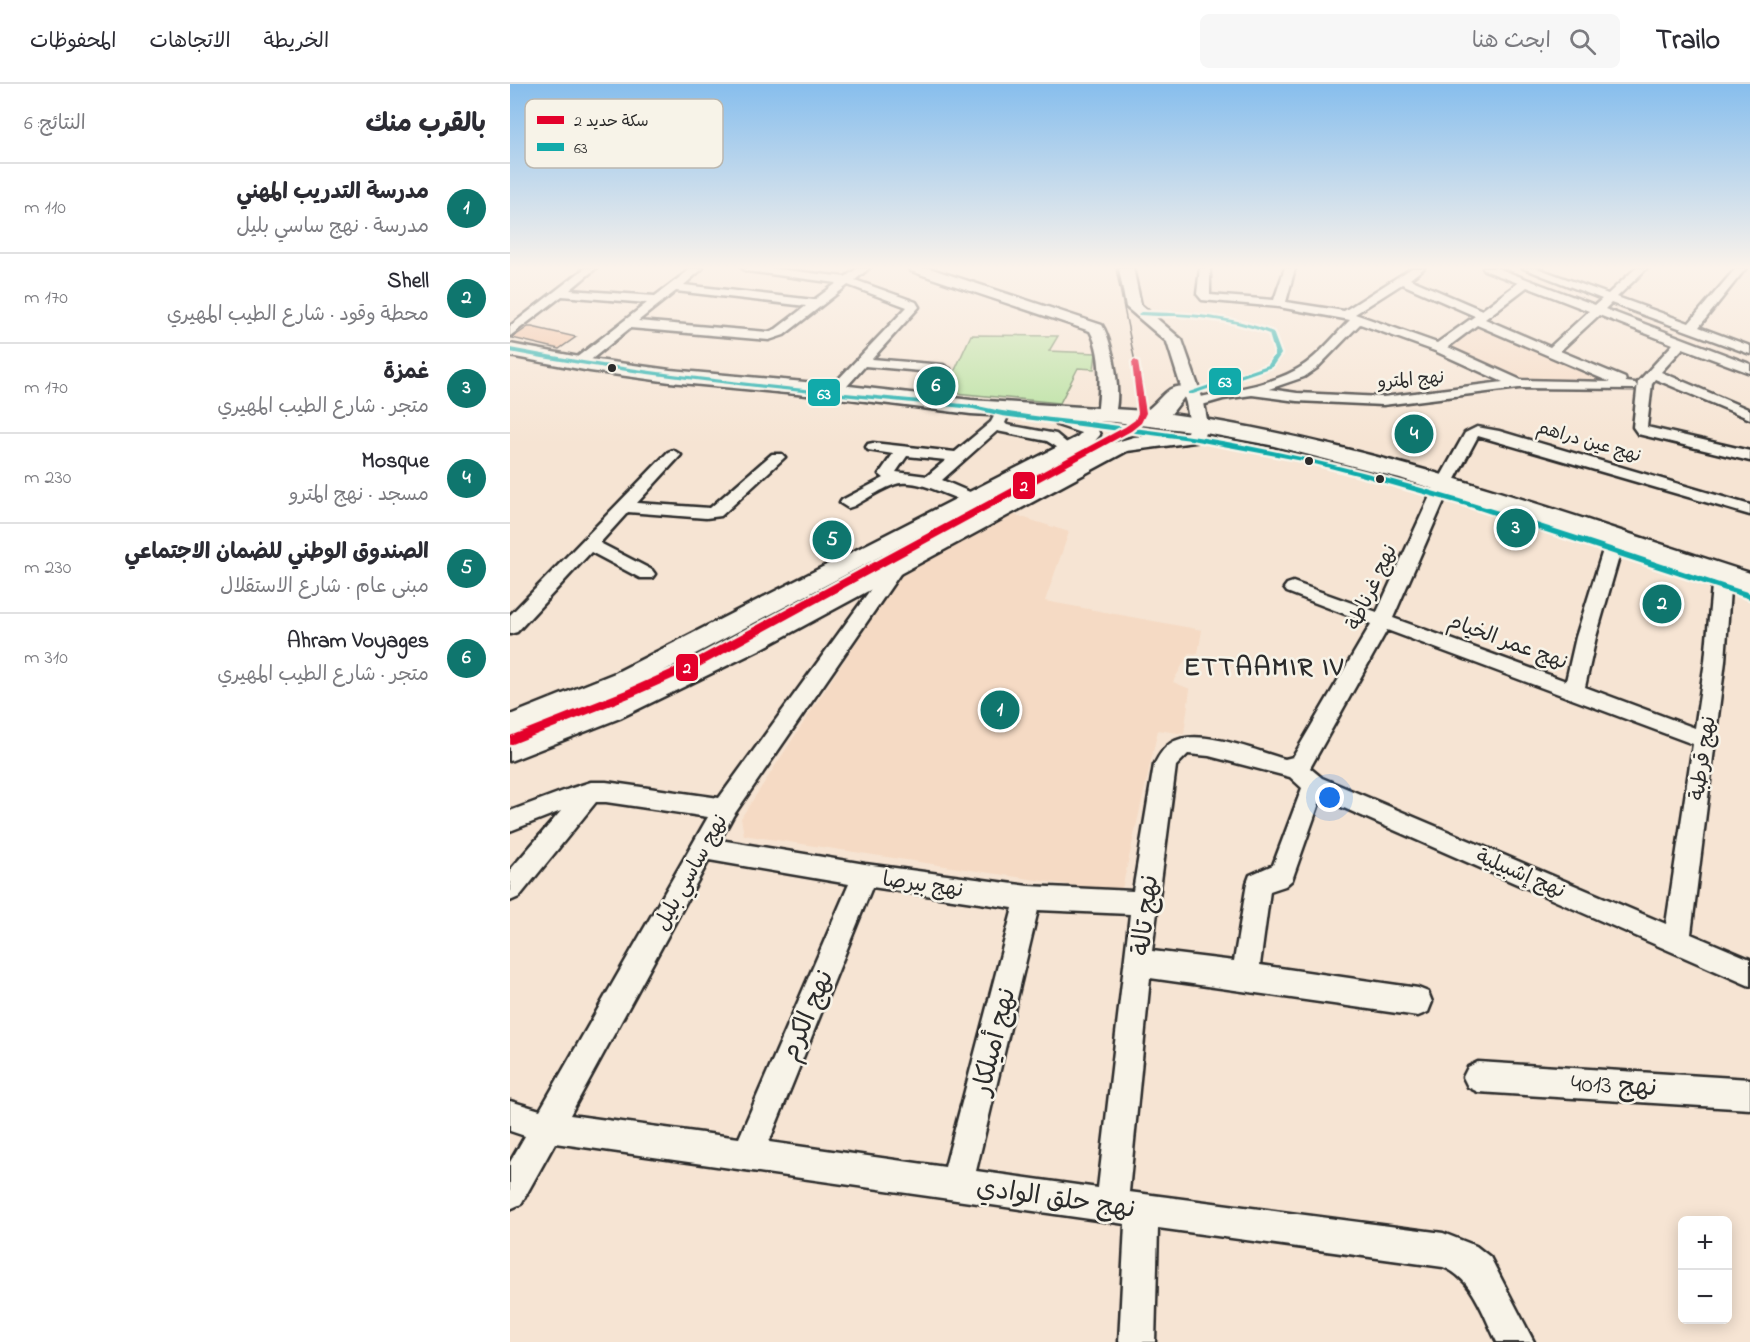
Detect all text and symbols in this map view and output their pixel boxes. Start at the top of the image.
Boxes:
search box [1200,14,1620,68]
text: Trailo [1656,21,1720,62]
icon: search [1566,25,1599,58]
text: ابحث هنا [1472,26,1551,58]
text: المحفوظات [30,27,116,57]
text: الاتجاهات [149,27,231,57]
text: الخريطة [264,27,329,57]
legend [525,99,723,168]
text: بالقرب منك [365,106,486,144]
text: النتائج: 6 [24,110,86,139]
text: سكة حديد 2 [574,110,649,134]
text: 63 [574,137,588,161]
text: مدرسة التدريب المهني [236,177,429,209]
text: 110 m [24,194,66,223]
text: 1 [463,194,470,223]
text: مدرسة · نهج ساسي بليل [236,213,429,242]
text: Shell [387,266,429,298]
text: 170 m [24,284,68,313]
text: 2 [462,284,471,313]
text: محطة وقود · شارع الطيب المهيري [167,301,429,330]
text: غمزة [383,357,429,389]
unlabelled marker [606,362,618,374]
pin: 6 [916,364,956,408]
street label: نهج المترو [1376,365,1446,397]
line badge: 63 [1208,367,1242,396]
text: 63 [1217,371,1232,395]
text: 170 m [24,374,68,403]
text: 3 [462,374,471,403]
line badge: 63 [807,378,841,407]
text: 63 [816,383,831,407]
text: متجر · شارع الطيب المهيري [217,393,429,422]
pin: 4 [1394,412,1434,456]
street label: نهج عين دراهم [1533,416,1644,470]
text: Mosque [361,446,429,478]
unlabelled marker [1303,455,1315,467]
text: 230 m [24,464,71,493]
text: 4 [462,464,471,493]
line badge: 2 [1012,471,1036,500]
unlabelled marker [1374,473,1386,485]
text: 2 [1019,475,1028,499]
text: مسجد · نهج المترو [289,481,429,510]
pin: 3 [1496,506,1536,550]
pin: 5 [812,518,852,562]
text: الصندوق الوطني للضمان الاجتماعي [124,537,429,569]
street label: نهج غرناطة [1340,540,1406,636]
text: 230 m [24,554,71,583]
text: 5 [461,554,472,583]
text: مبنى عام · شارع الاستقلال [220,573,429,602]
pin: 2 [1642,582,1682,626]
street label: نهج عمر الخيام [1443,607,1572,678]
text: Ahram Voyages [287,626,429,658]
text: 310 m [24,644,68,673]
text: 6 [462,644,471,673]
district label: ETTAAMIR IV [1184,649,1344,688]
line badge: 2 [675,653,699,682]
text: 2 [682,657,691,681]
text: متجر · شارع الطيب المهيري [217,661,429,690]
pin: 1 [980,688,1020,732]
street label: نهج قرطبة [1683,714,1725,802]
your location [1315,783,1344,812]
street label: نهج ساسي بليل [647,809,738,938]
street label: نهج إشبيلية [1471,843,1570,907]
street label: نهج بيرصا [880,865,965,906]
street label: نهج تالة [1124,873,1170,957]
street label: نهج الكرم [772,964,845,1068]
street label: نهج أميلكار [964,984,1028,1101]
street label: نهج 4013 [1570,1066,1658,1108]
street label: نهج حلق الوادي [974,1170,1138,1230]
map controls [1678,1216,1732,1324]
button: + [1678,1216,1732,1270]
button: − [1678,1270,1732,1324]

